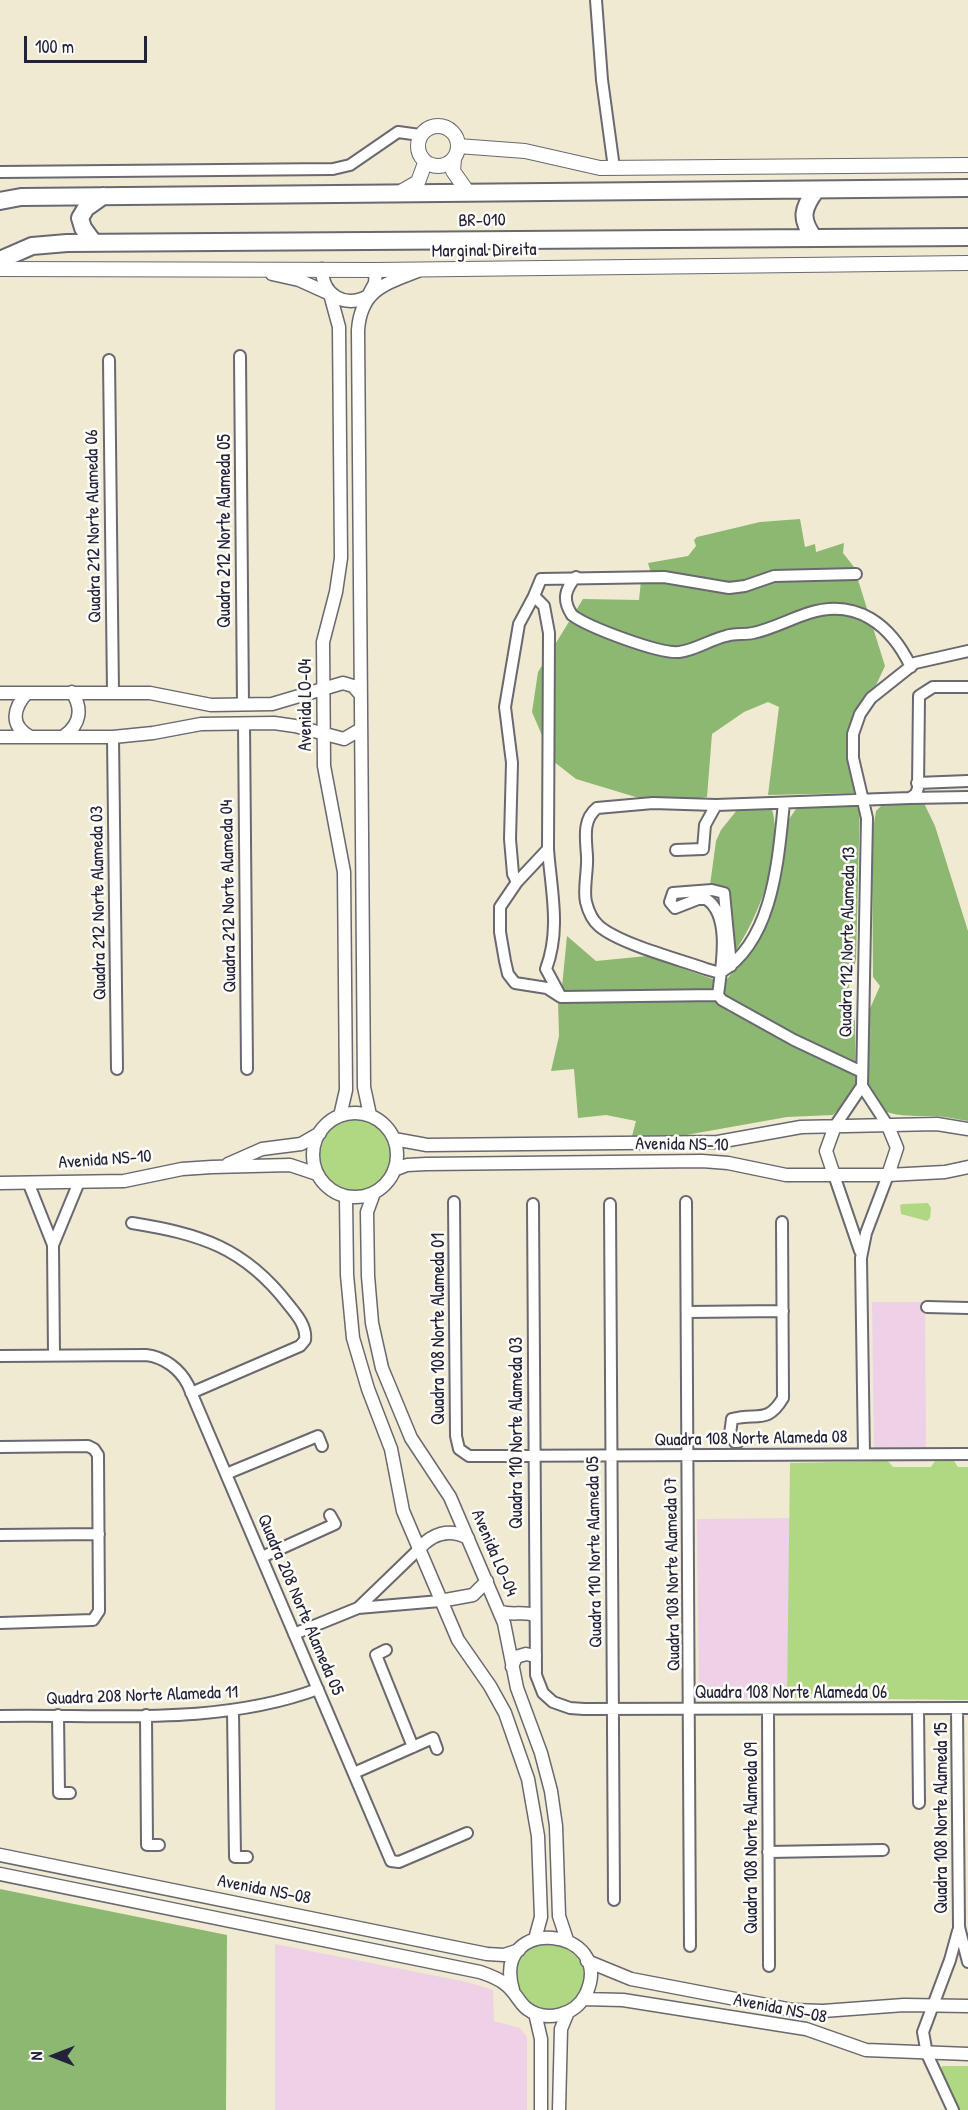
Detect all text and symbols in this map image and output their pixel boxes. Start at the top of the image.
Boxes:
scale bar [27,24,150,62]
text: 100 m [35,34,74,59]
street label: BR-010 [458,210,506,232]
street label: Marginal Direita [431,239,537,263]
street label: Quadra 212 Norte Alameda 06 [82,429,106,623]
street label: Quadra 212 Norte Alameda 05 [214,434,236,628]
street label: Avenida LO-04 [295,659,317,751]
street label: Quadra 212 Norte Alameda 04 [217,799,241,993]
street label: Quadra 212 Norte Alameda 03 [87,806,111,1000]
street label: Quadra 112 Norte Alameda 13 [836,846,860,1038]
street label: Avenida NS-10 [635,1133,729,1157]
street label: Avenida NS-10 [58,1146,152,1174]
street label: Quadra 108 Norte Alameda 01 [428,1233,450,1425]
street label: Quadra 110 Norte Alameda 03 [506,1337,528,1529]
street label: Quadra 108 Norte Alameda 08 [654,1427,848,1451]
street label: Quadra 110 Norte Alameda 05 [583,1456,607,1648]
street label: Quadra 108 Norte Alameda 07 [661,1477,685,1671]
street label: Avenida LO-04 [466,1506,522,1600]
street label: Quadra 208 Norte Alameda 05 [252,1511,348,1699]
street label: Quadra 208 Norte Alameda 11 [46,1682,238,1710]
street label: Quadra 108 Norte Alameda 06 [695,1682,887,1704]
street label: Quadra 108 Norte Alameda 15 [931,1722,953,1914]
street label: Quadra 108 Norte Alameda 09 [741,1742,763,1934]
street label: Avenida NS-08 [216,1870,312,1910]
street label: Avenida NS-08 [732,1989,828,2029]
north arrow [24,2026,84,2086]
text: N [25,2052,47,2060]

